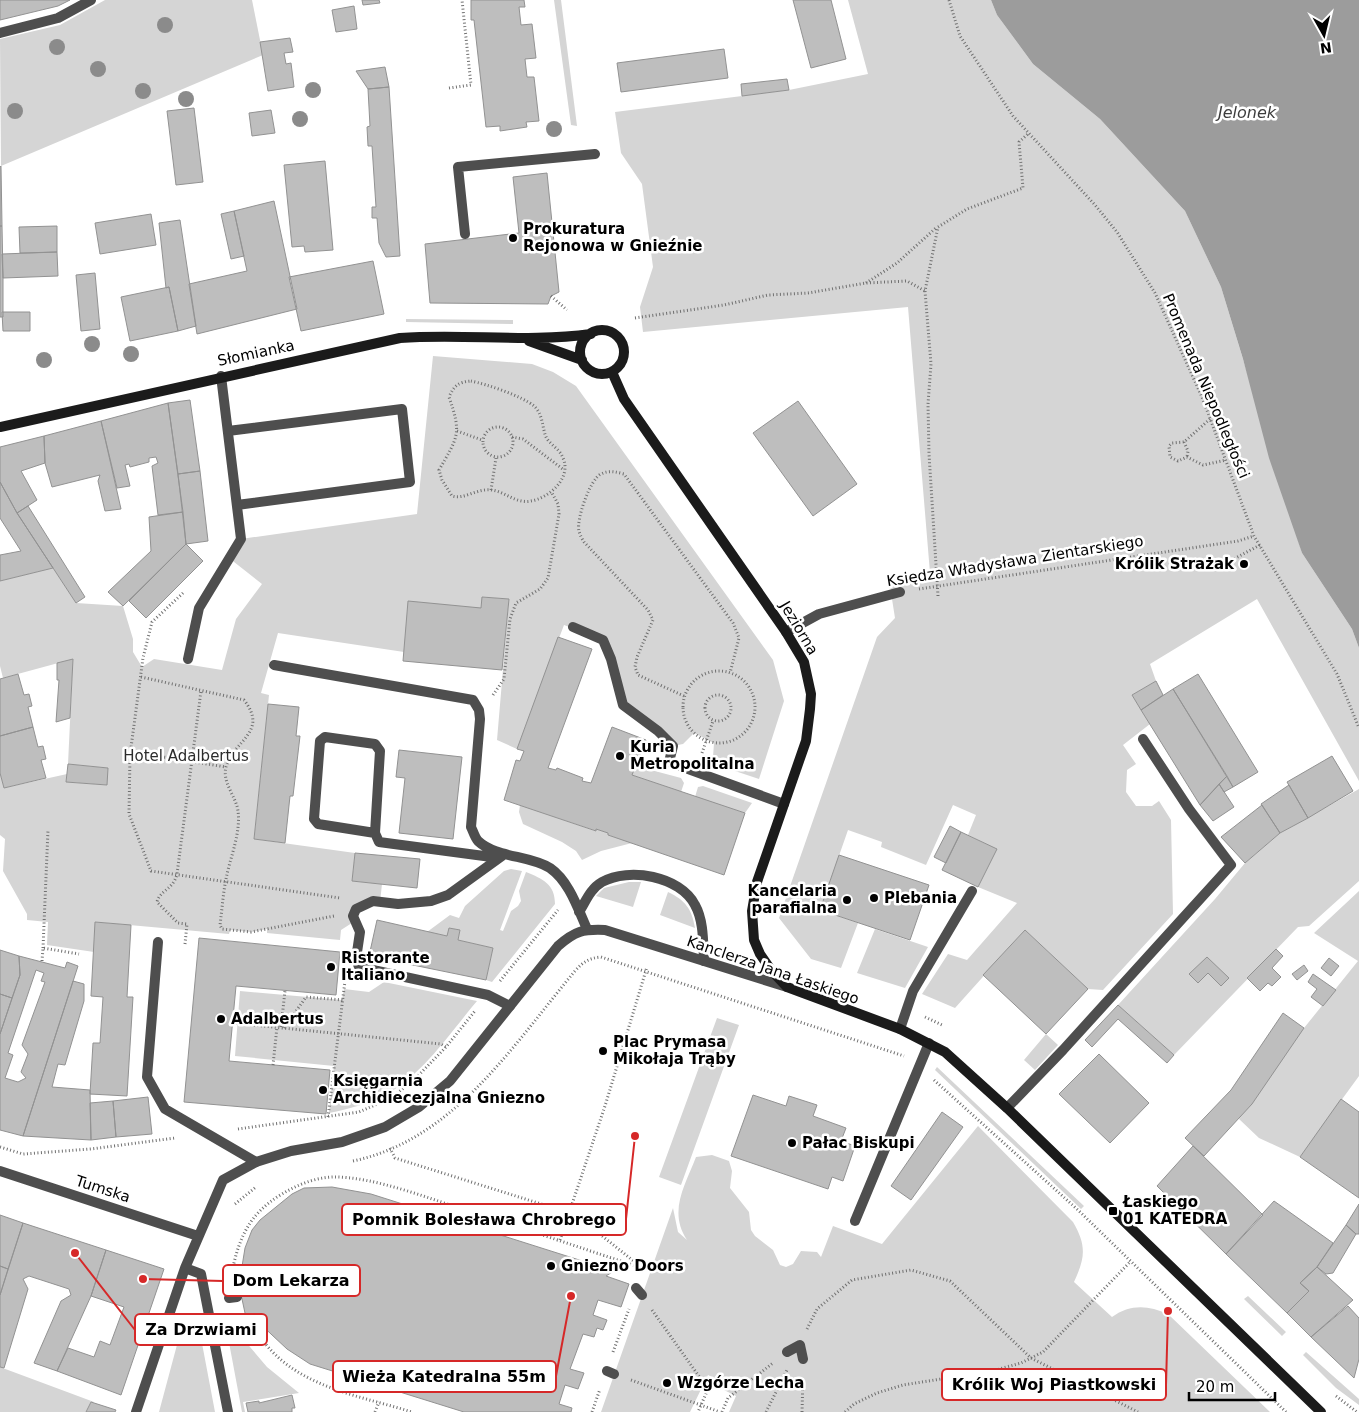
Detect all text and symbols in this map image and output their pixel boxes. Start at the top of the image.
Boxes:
north arrow [1299,10,1349,60]
text: N [1319,39,1333,57]
water label: Jelonek [1215,103,1277,122]
place label: Prokuratura Rejonowa w Gnieźnie [523,220,702,255]
marker: Prokuratura Rejonowa w Gnieźnie [507,232,519,244]
street label: Promenada Niepodległości [1159,291,1253,481]
street label: Słomianka [216,336,296,370]
street label: Księdza Władysława Zientarskiego [885,532,1145,590]
place label: Królik Strażak [1115,555,1235,573]
marker: Królik Strażak [1238,558,1250,570]
street label: Jeziorna [775,597,822,658]
place label: Kuria Metropolitalna [630,738,755,773]
park label: Hotel Adalbertus [123,747,249,765]
marker: Kuria Metropolitalna [614,750,626,762]
place label: Kancelaria parafialna [748,882,837,917]
place label: Plebania [884,889,957,907]
marker: Plebania [868,892,880,904]
marker: Kancelaria parafialna [841,894,853,906]
street label: Kanclerza Jana Łaskiego [684,932,862,1008]
place label: Ristorante Italiano [341,949,430,984]
marker: Ristorante Italiano [325,961,337,973]
place label: Adalbertus [231,1010,324,1028]
marker: Adalbertus [215,1013,227,1025]
place label: Plac Prymasa Mikołaja Trąby [613,1033,736,1068]
marker: Plac Prymasa Mikołaja Trąby [597,1045,609,1057]
place label: Księgarnia Archidiecezjalna Gniezno [333,1072,545,1107]
marker: Księgarnia Archidiecezjalna Gniezno [317,1084,329,1096]
place label: Pałac Biskupi [802,1134,915,1152]
marker: Pałac Biskupi [786,1137,798,1149]
street label: Tumska [72,1171,133,1206]
place label: Łaskiego 01 KATEDRA [1122,1193,1228,1228]
callout: Pomnik Bolesława Chrobrego [342,1204,626,1235]
marker: Łaskiego 01 KATEDRA [1107,1205,1119,1217]
text: Pomnik Bolesława Chrobrego [352,1210,616,1229]
place label: Gniezno Doors [561,1257,684,1275]
marker: Gniezno Doors [545,1260,557,1272]
callout: Dom Lekarza [223,1265,360,1296]
text: Dom Lekarza [233,1271,350,1290]
callout: Za Drzwiami [135,1314,267,1345]
text: Za Drzwiami [145,1320,257,1339]
callout: Wieża Katedralna 55m [333,1361,556,1392]
text: Wieża Katedralna 55m [342,1367,546,1386]
callout: Królik Woj Piastkowski [942,1369,1166,1400]
scale bar [1189,1370,1275,1402]
place label: Wzgórze Lecha [677,1374,804,1392]
text: Królik Woj Piastkowski [952,1375,1156,1394]
marker: Wzgórze Lecha [661,1377,673,1389]
text: 20 m [1196,1378,1234,1396]

